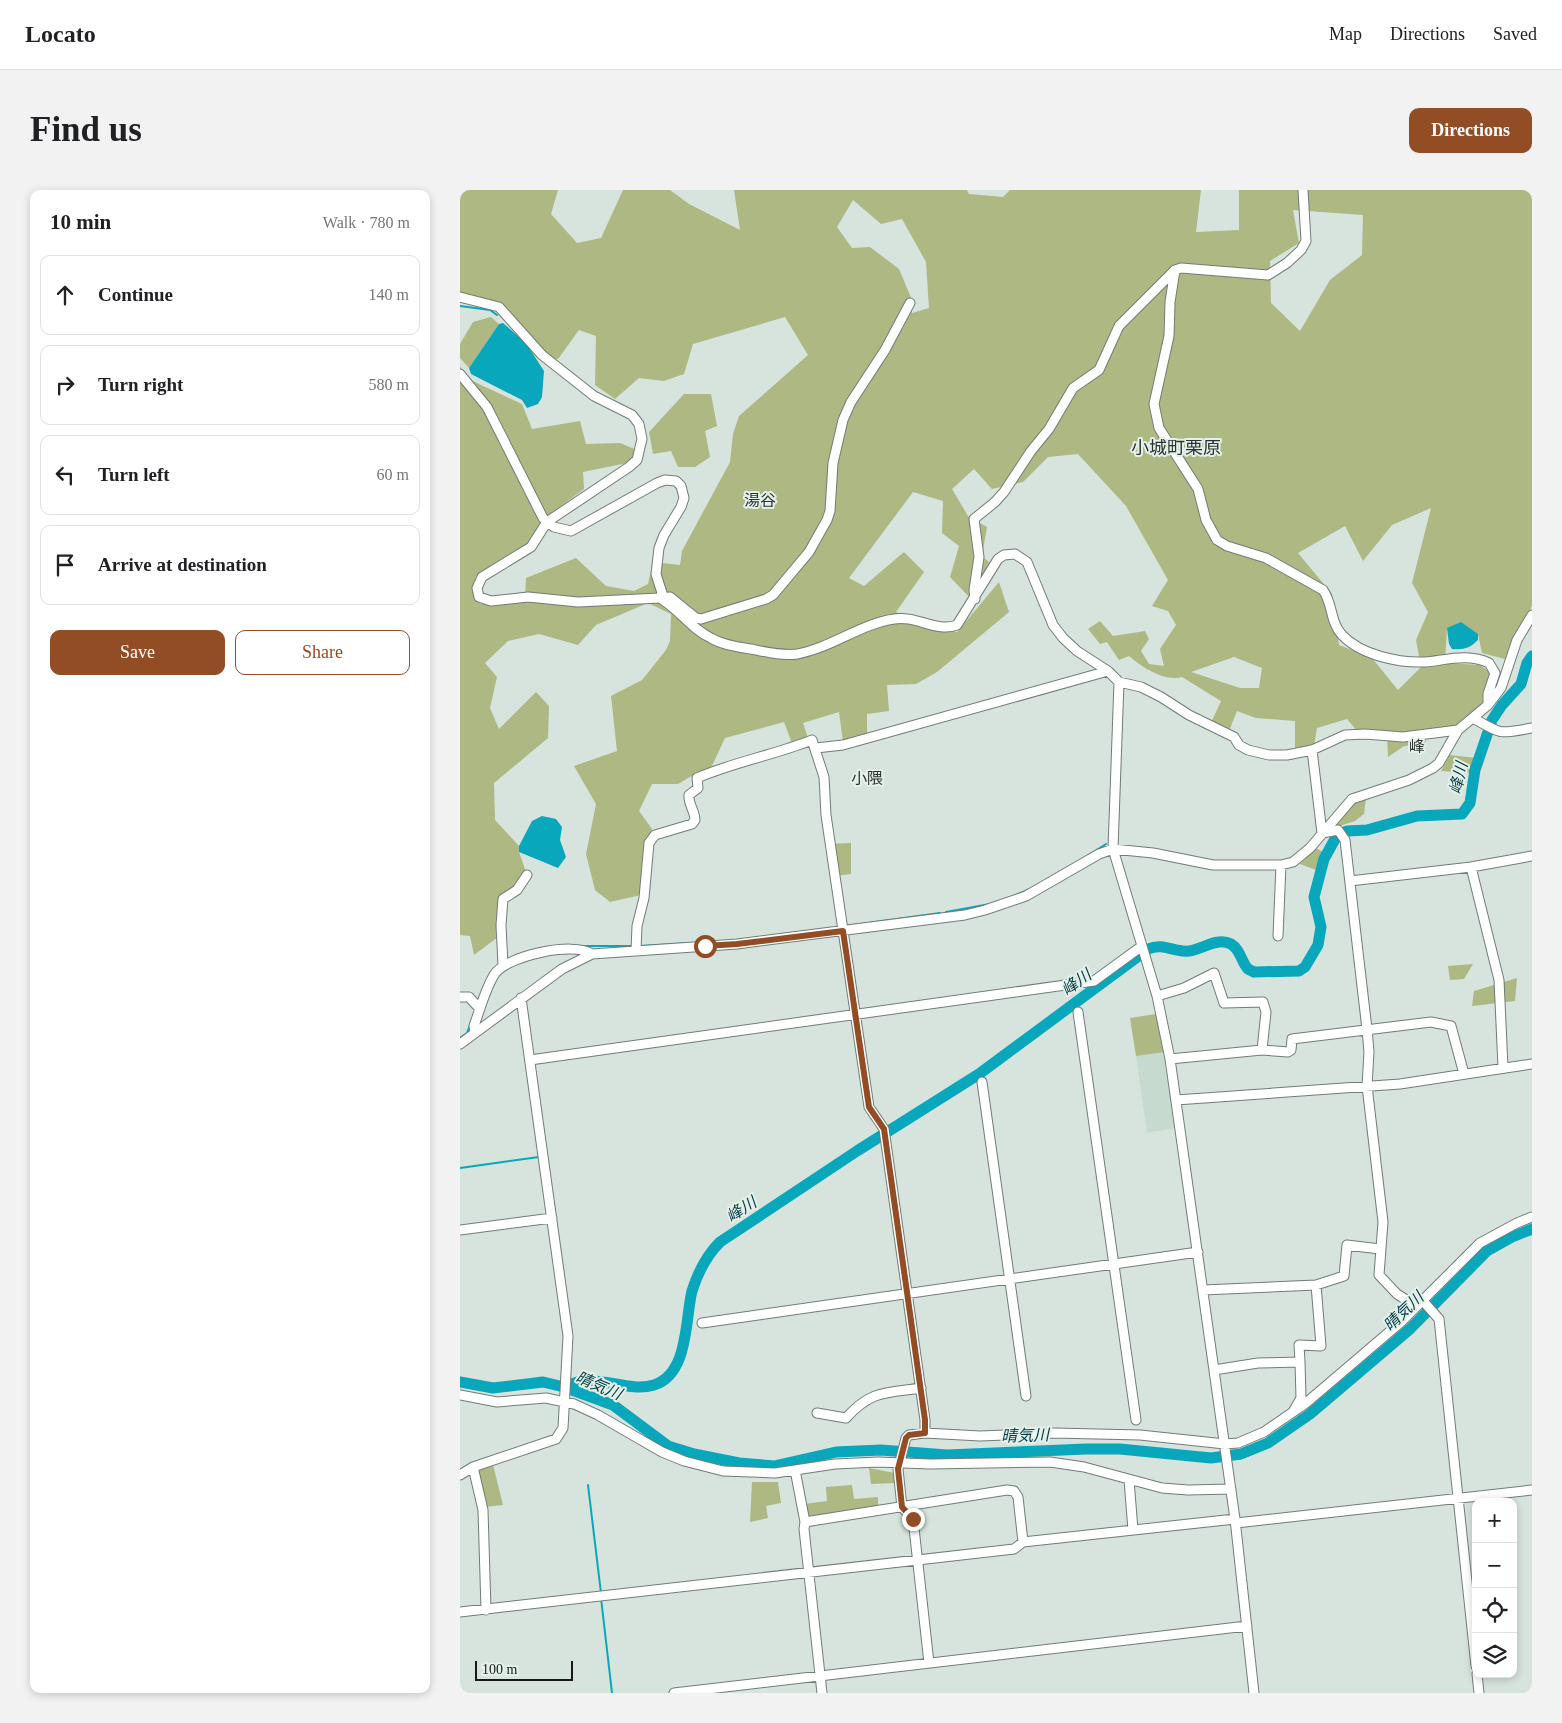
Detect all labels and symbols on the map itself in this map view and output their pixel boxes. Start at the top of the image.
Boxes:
district label: 小城町栗原 [1131,438,1221,458]
district label: 湯谷 [744,492,776,509]
district label: 峰 [1409,738,1425,755]
water label: 峰川 [1447,759,1471,796]
district label: 小隈 [851,770,883,787]
route start [694,935,717,958]
water label: 峰川 [1058,965,1096,999]
water label: 峰川 [723,1192,761,1225]
water label: 晴気川 [1380,1287,1428,1334]
water label: 晴気川 [573,1368,626,1403]
water label: 晴気川 [1001,1426,1051,1445]
route end [902,1508,925,1531]
scale bar [475,1658,572,1681]

